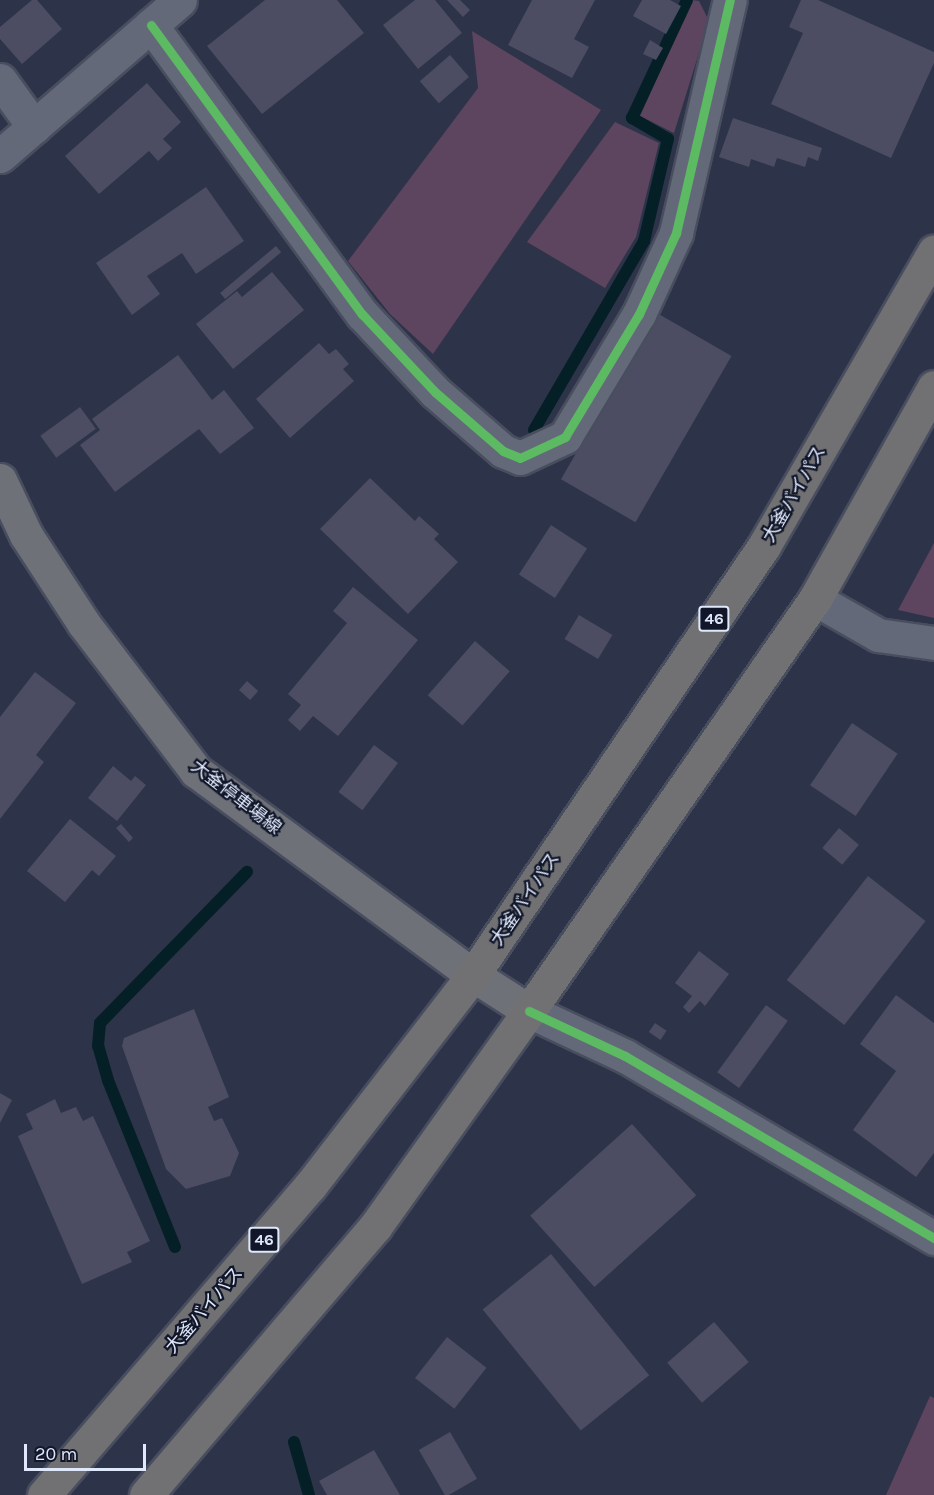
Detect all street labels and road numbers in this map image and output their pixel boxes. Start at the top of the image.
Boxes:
street label: 大釜バイパス [758,442,830,546]
road number: 46 [698,606,730,632]
street label: 大釜停車場線 [187,755,285,839]
street label: 大釜バイパス [486,848,564,950]
road number: 46 [248,1227,280,1253]
street label: 大釜バイパス [160,1262,248,1358]

